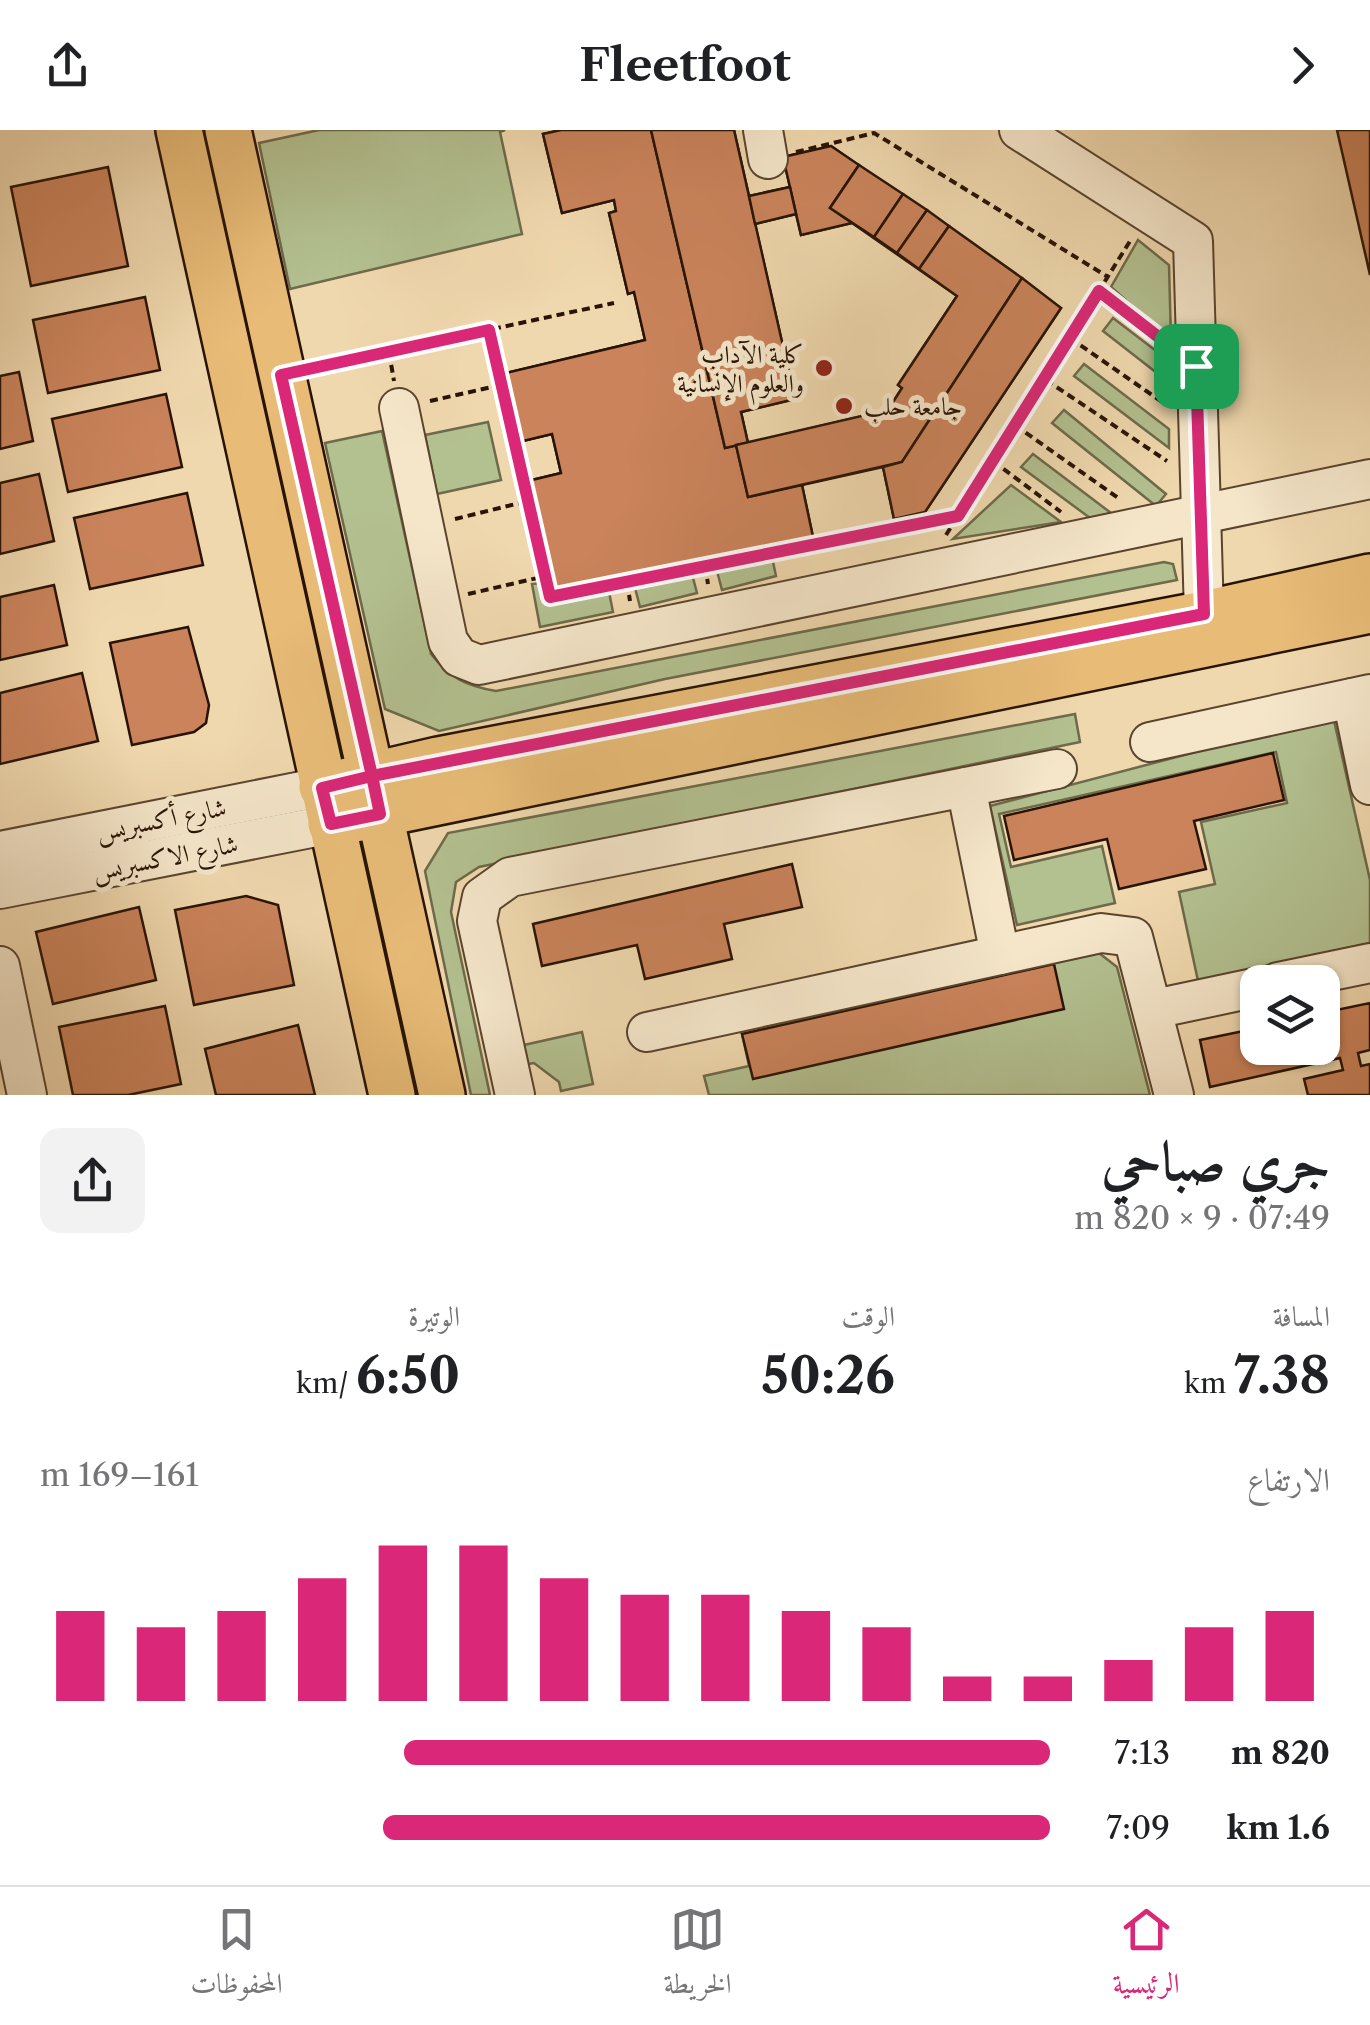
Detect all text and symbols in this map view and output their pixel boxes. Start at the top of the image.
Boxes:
text: Fleetfoot [579,37,791,93]
icon: share [40,38,95,93]
icon: forward [1275,38,1330,93]
pin [1154,324,1239,409]
place label: كلية الآداب والعلوم الإنسانية [677,339,804,405]
icon: arrive [1169,339,1224,394]
marker: كلية الآداب والعلوم الإنسانية [813,357,835,379]
place label: جامعة حلب [864,391,962,423]
marker: جامعة حلب [833,395,855,417]
street label: شارع أكسبريس [93,790,230,853]
street label: شارع الاكسبريس [90,828,242,893]
map controls [1240,965,1340,1065]
button: layers [1240,965,1340,1065]
text: جري صباحي [1101,1127,1330,1194]
button: share [40,1128,145,1233]
text: 07:49 · 9 × 820 m [1074,1198,1330,1237]
text: الوتيرة [408,1299,460,1333]
text: الوقت [841,1299,895,1333]
text: المسافة [1273,1299,1330,1333]
text: 6:50 [356,1344,460,1406]
text: 50:26 [761,1344,895,1406]
text: 7.38 [1234,1344,1330,1406]
text: /km [296,1366,356,1400]
text: km [1184,1366,1234,1400]
text: 161–169 m [40,1455,199,1494]
text: الارتفاع [1247,1460,1330,1499]
text: 7:13 [1114,1733,1170,1772]
text: 820 m [1231,1733,1330,1772]
text: 7:09 [1106,1808,1170,1847]
text: 1.6 km [1227,1808,1330,1847]
tab: المحفوظات [190,1902,283,2011]
tab: الخريطة [663,1902,732,2011]
tab: الرئيسية [1112,1902,1180,2011]

